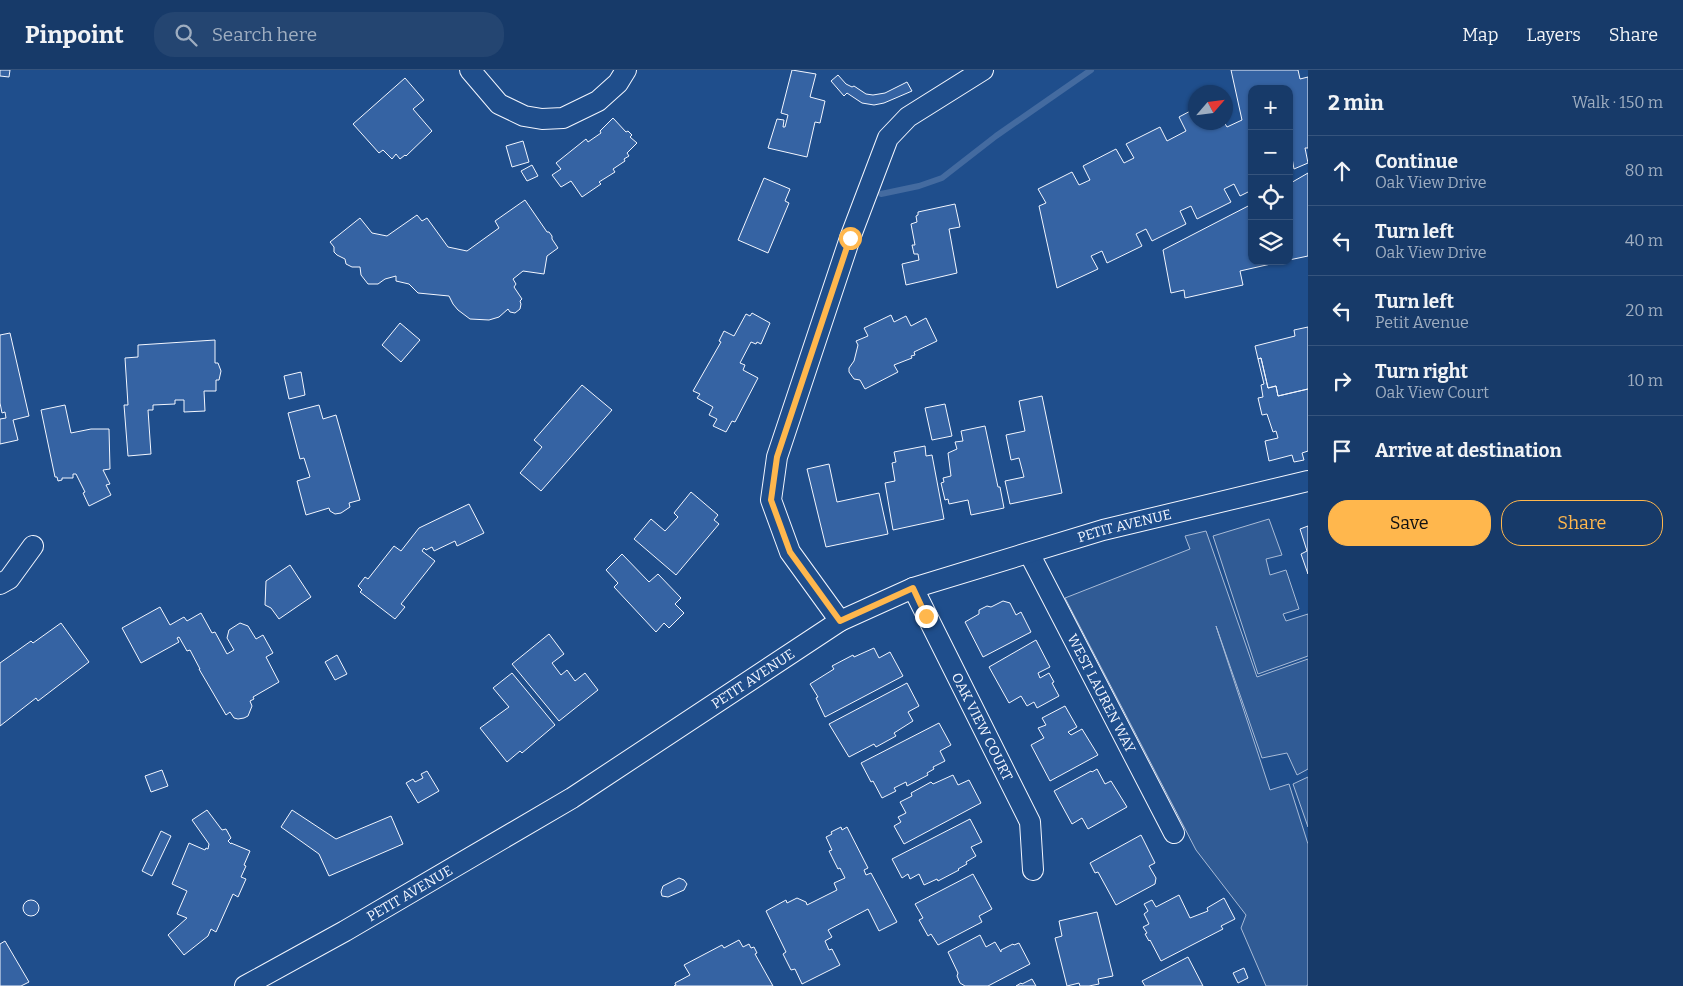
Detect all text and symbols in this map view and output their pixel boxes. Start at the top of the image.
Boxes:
search box [154,12,504,57]
text: Pinpoint [25,21,124,49]
icon: search [172,21,200,49]
text: Search here [212,23,317,46]
text: Map [1462,24,1498,46]
text: Layers [1526,24,1581,46]
text: Share [1609,24,1658,46]
north arrow [1188,85,1233,130]
map controls [1248,85,1293,265]
button: + [1248,85,1293,130]
text: 2 min [1328,90,1384,116]
text: Walk · 150 m [1572,93,1663,112]
button: − [1248,130,1293,175]
text: Continue [1375,150,1458,173]
icon: ahead [1328,157,1356,185]
text: 80 m [1625,161,1663,180]
text: Oak View Drive [1375,173,1487,192]
button: locate [1248,175,1293,220]
button: layers [1248,220,1293,265]
text: Turn left [1375,220,1454,243]
route start [839,227,862,250]
icon: left [1328,227,1356,255]
text: 40 m [1625,231,1663,250]
text: Oak View Drive [1375,243,1487,262]
text: Turn left [1375,290,1454,313]
icon: left [1328,297,1356,325]
text: 20 m [1626,301,1663,320]
text: Petit Avenue [1375,313,1469,332]
text: Turn right [1375,360,1468,383]
icon: right [1328,367,1356,395]
text: 10 m [1628,371,1663,390]
text: Oak View Court [1375,383,1489,402]
icon: arrive [1328,437,1356,465]
text: Arrive at destination [1375,439,1562,462]
button: Save [1328,500,1491,546]
button: Share [1501,500,1663,546]
street label: PETIT AVENUE [1075,505,1173,546]
route end [915,605,938,628]
street label: WEST LAUREN WAY [1064,631,1139,756]
street label: PETIT AVENUE [708,645,798,712]
street label: OAK VIEW COURT [948,670,1016,783]
street label: PETIT AVENUE [364,861,455,925]

